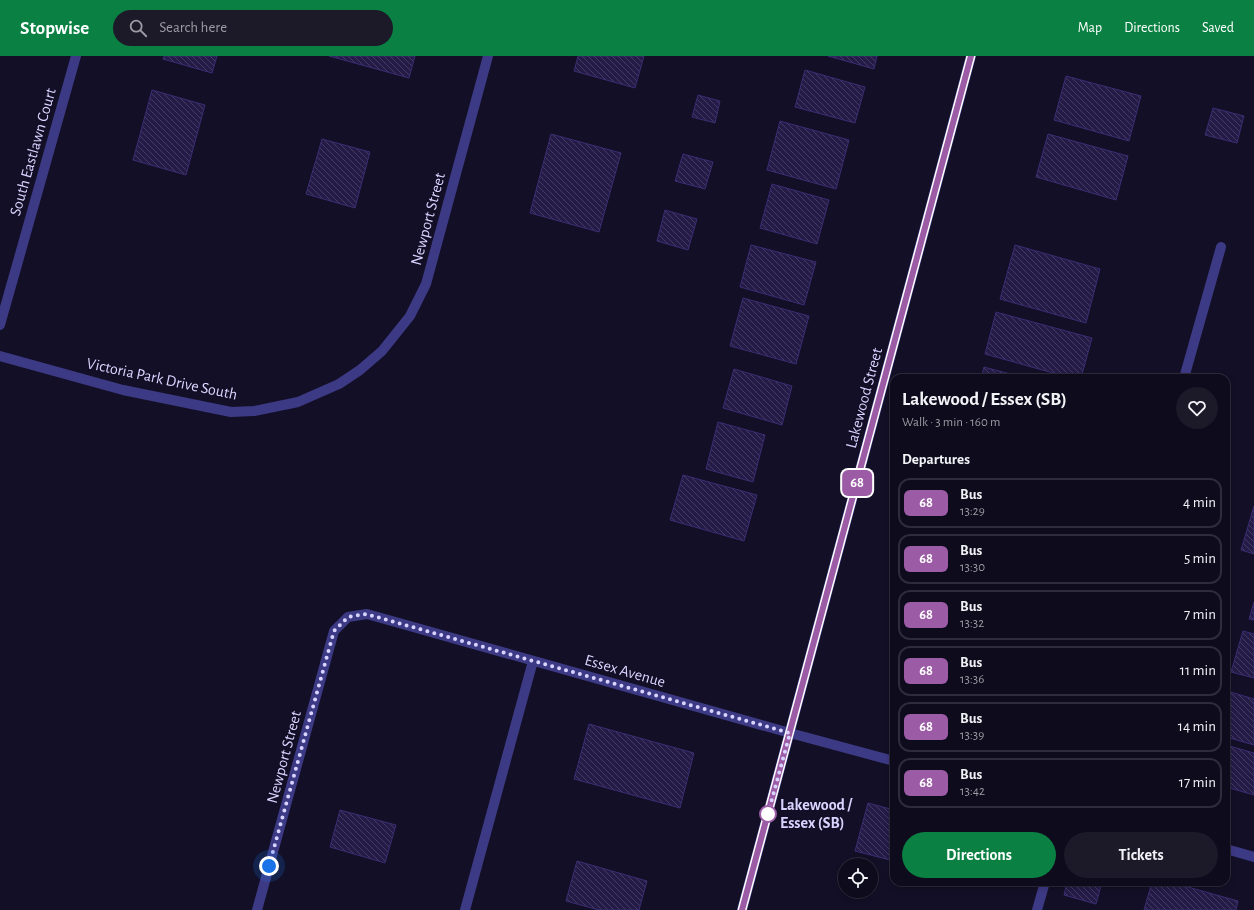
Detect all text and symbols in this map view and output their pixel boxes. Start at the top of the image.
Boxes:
search box [113,10,393,46]
icon: search [127,17,149,39]
text: Stopwise [20,19,89,38]
text: Search here [159,20,227,35]
text: Map [1078,21,1102,35]
text: Directions [1124,21,1180,35]
text: Saved [1202,21,1234,35]
street label: South Eastlawn Court [7,86,59,218]
street label: Newport Street [408,171,448,267]
street label: Lakewood Street [843,346,885,450]
street label: Victoria Park Drive South [85,355,239,403]
button: heart [1176,387,1218,429]
text: Lakewood / Essex (SB) [902,390,1067,409]
text: Walk · 3 min · 160 m [902,416,1000,429]
text: Departures [902,452,970,467]
line badge: 68 [839,470,875,496]
text: 68 [850,476,864,490]
text: Bus [960,487,982,502]
text: 4 min [1183,495,1216,510]
text: 68 [919,496,933,510]
text: 13:29 [960,505,985,518]
text: Bus [960,543,982,558]
text: 5 min [1184,551,1216,566]
text: 68 [919,552,933,566]
text: 13:30 [960,561,985,574]
text: Bus [960,599,982,614]
text: 7 min [1184,607,1216,622]
text: 68 [919,608,933,622]
text: 13:32 [960,617,984,630]
street label: Essex Avenue [583,652,667,690]
text: Bus [960,655,982,670]
text: 11 min [1180,663,1216,678]
text: 68 [919,664,933,678]
text: 13:36 [960,673,984,686]
street label: Newport Street [264,709,304,805]
text: Bus [960,711,982,726]
text: 14 min [1178,719,1216,734]
text: 68 [919,720,933,734]
text: 13:39 [960,729,984,742]
text: Bus [960,767,982,782]
text: 17 min [1179,775,1216,790]
text: 68 [919,776,933,790]
text: 13:42 [960,785,985,798]
place label: Lakewood / Essex (SB) [780,797,852,831]
marker: Lakewood / Essex (SB) [759,805,777,823]
button: Directions [902,832,1056,878]
button: Tickets [1064,832,1218,878]
your location [259,856,279,876]
map controls [838,858,878,898]
button: locate [838,858,878,898]

